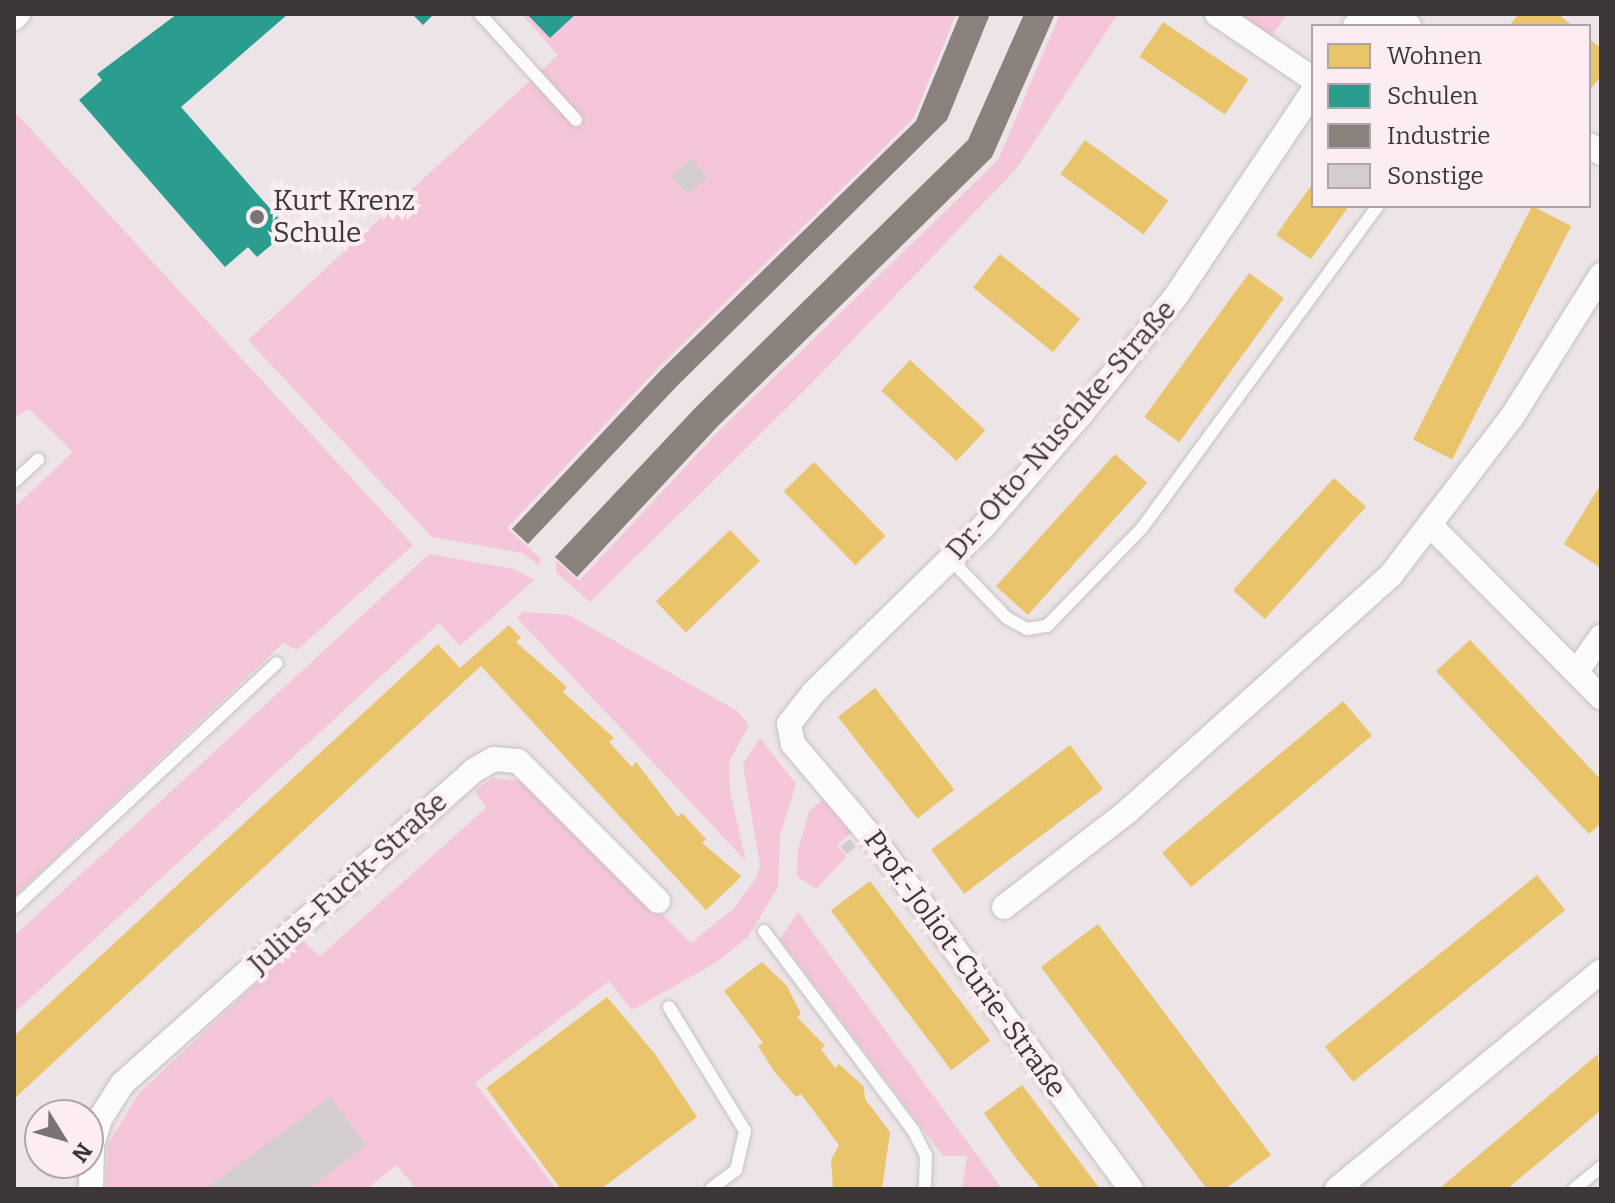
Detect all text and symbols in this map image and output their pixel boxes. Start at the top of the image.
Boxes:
legend [1311,24,1591,208]
text: Wohnen [1387,42,1482,70]
text: Schulen [1387,82,1478,110]
text: Industrie [1387,122,1490,150]
text: Sonstige [1387,162,1484,190]
place label: Kurt Krenz Schule [273,184,415,250]
marker: Kurt Krenz Schule [248,208,266,226]
street label: Dr.-Otto-Nuschke-Straße [939,294,1183,566]
street label: Julius-Fucik-Straße [242,785,454,981]
street label: Prof.-Joliot-Curie-Straße [857,824,1073,1104]
north arrow [24,1099,104,1179]
text: N [66,1138,98,1167]

